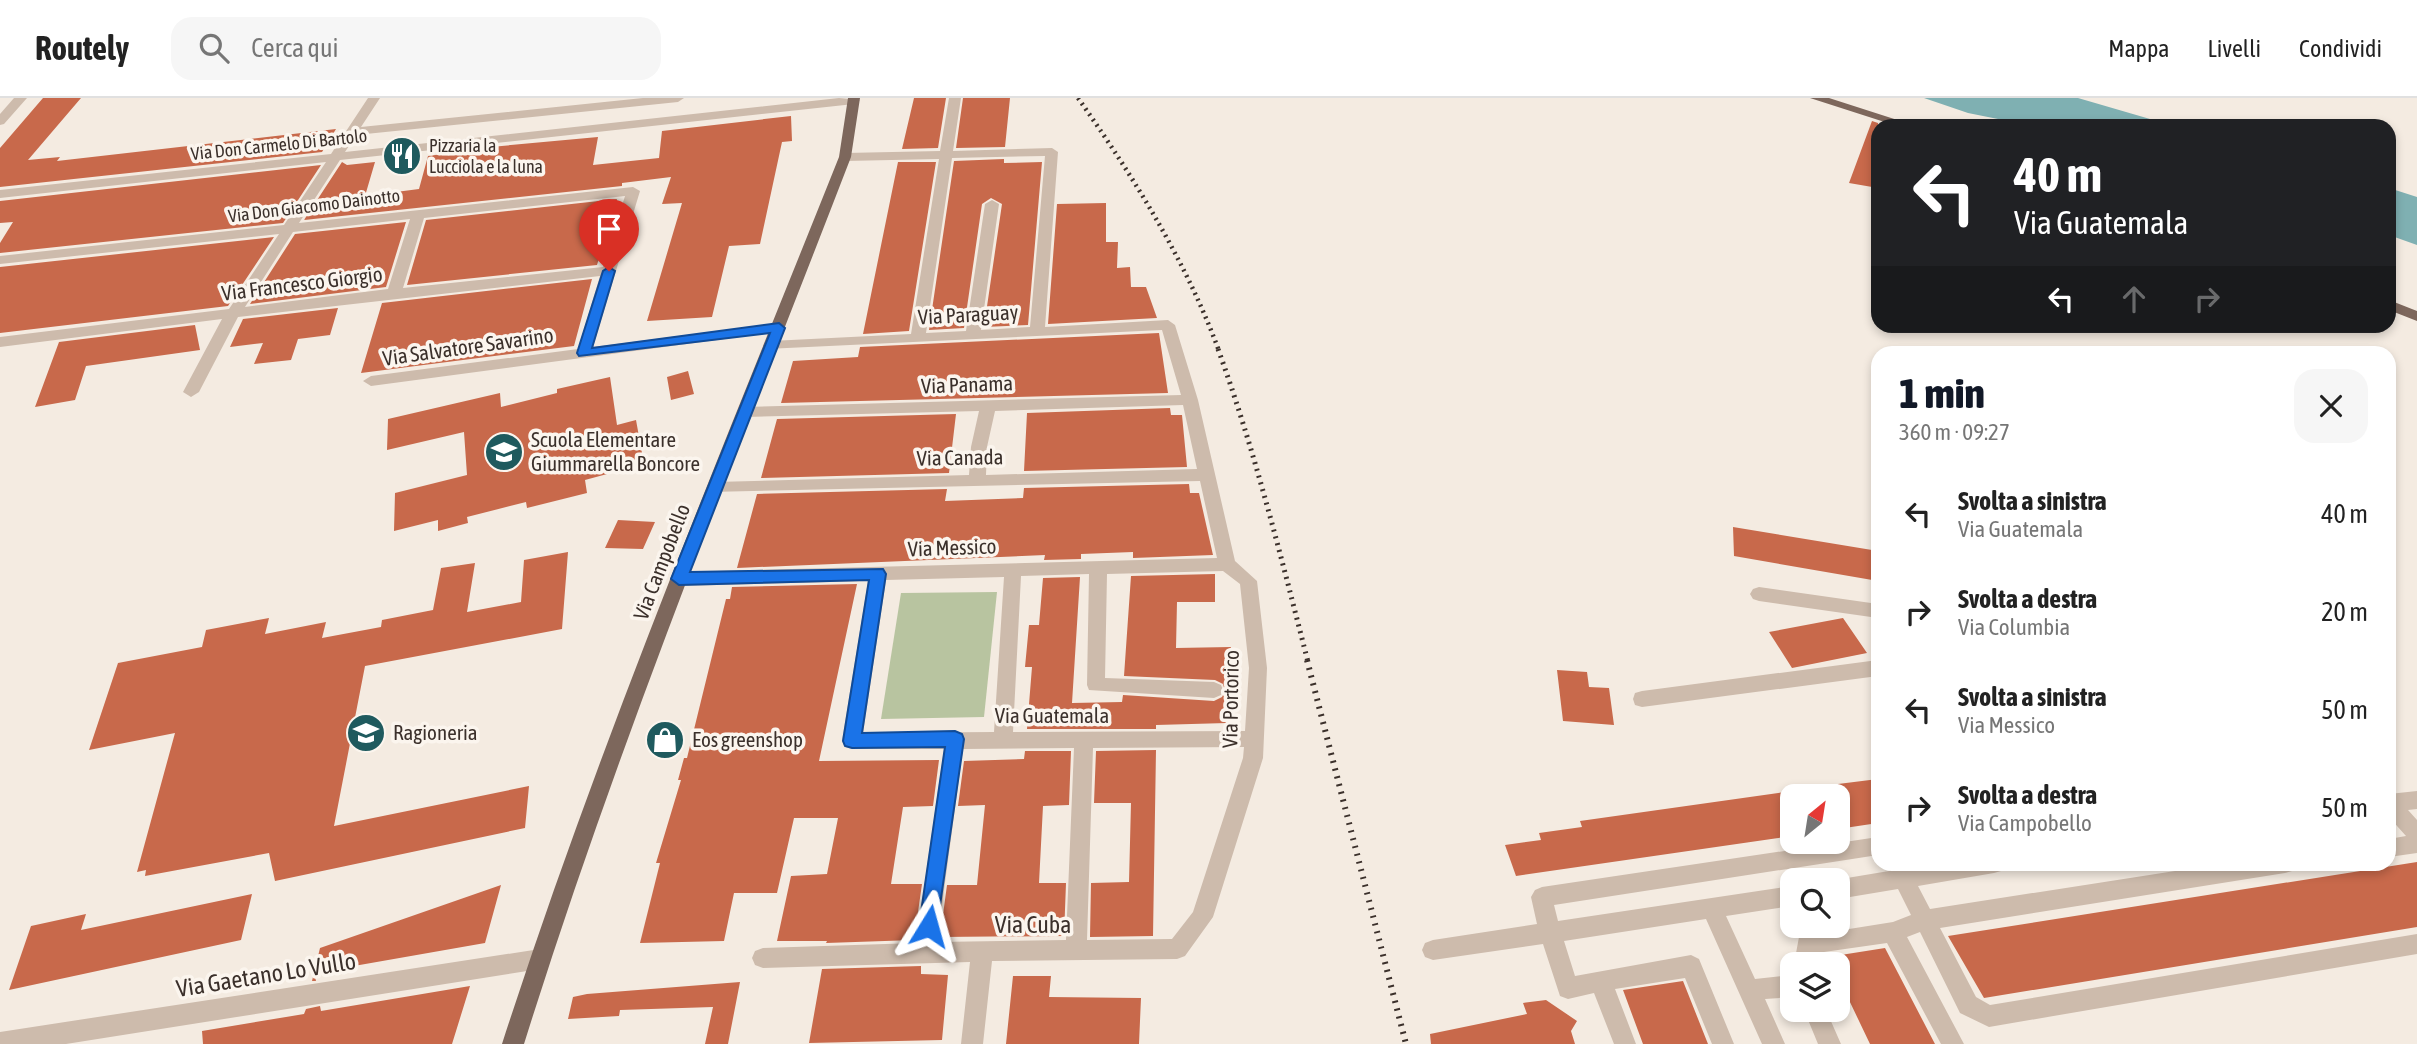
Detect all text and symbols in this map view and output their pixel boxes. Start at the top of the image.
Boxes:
search box [171,17,661,80]
text: Routely [35,29,129,67]
icon: search [195,29,233,67]
text: Cerca qui [251,33,338,63]
text: Mappa [2108,35,2169,62]
text: Livelli [2207,35,2261,62]
text: Condividi [2299,35,2382,62]
street label: Via Don Carmelo Di Bartolo [190,125,368,164]
restaurant icon: Pizzaria la Lucciola e la luna [381,135,423,177]
place label: Pizzaria la Lucciola e la luna [429,135,543,177]
text: 40 m [2014,146,2102,202]
icon: left [1899,147,1990,238]
street label: Via Don Giacomo Dainotto [227,185,401,226]
pin [579,199,639,271]
text: Via Guatemala [2014,204,2188,241]
icon: arrive [590,210,628,248]
street label: Via Francesco Giorgio [220,261,384,305]
icon: left [2042,280,2080,318]
icon: ahead [2115,280,2153,318]
icon: right [2188,280,2226,318]
street label: Via Paraguay [917,299,1019,329]
street label: Via Salvatore Savarino [381,322,555,370]
text: 1 min [1899,369,1985,417]
button: close [2294,369,2368,443]
street label: Via Panama [920,370,1013,398]
text: 360 m · 09:27 [1899,419,2010,445]
place label: Scuola Elementare Giummarella Boncore [531,427,700,475]
school or university icon: Scuola Elementare Giummarella Boncore [483,431,525,473]
street label: Via Canada [916,444,1004,470]
text: Svolta a sinistra [1958,486,2107,516]
icon: left [1899,495,1937,533]
text: 40 m [2321,499,2368,529]
street label: Via Campobello [628,500,694,623]
text: Via Guatemala [1958,516,2083,542]
street label: Via Messico [907,533,997,561]
text: Svolta a destra [1958,584,2097,614]
icon: right [1899,593,1937,631]
text: 20 m [2321,597,2368,627]
text: Via Columbia [1958,614,2070,640]
street label: Via Portorico [1217,650,1243,748]
text: Svolta a sinistra [1958,682,2107,712]
icon: left [1899,691,1937,729]
text: 50 m [2321,695,2368,725]
street label: Via Guatemala [995,703,1109,727]
school or university icon: Ragioneria [345,712,387,754]
text: Via Messico [1958,712,2055,738]
shop icon: Eos greenshop [644,719,686,761]
place label: Ragioneria [393,720,478,744]
place label: Eos greenshop [692,727,803,751]
text: Svolta a destra [1958,780,2097,810]
north arrow [1780,784,1850,854]
map controls [1780,784,1850,1022]
icon: right [1899,789,1937,827]
text: 50 m [2321,793,2368,823]
text: Via Campobello [1958,810,2092,836]
button: search [1780,868,1850,938]
position arrow [892,889,966,963]
street label: Via Cuba [995,911,1071,938]
street label: Via Gaetano Lo Vullo [174,947,358,1002]
button: layers [1780,952,1850,1022]

